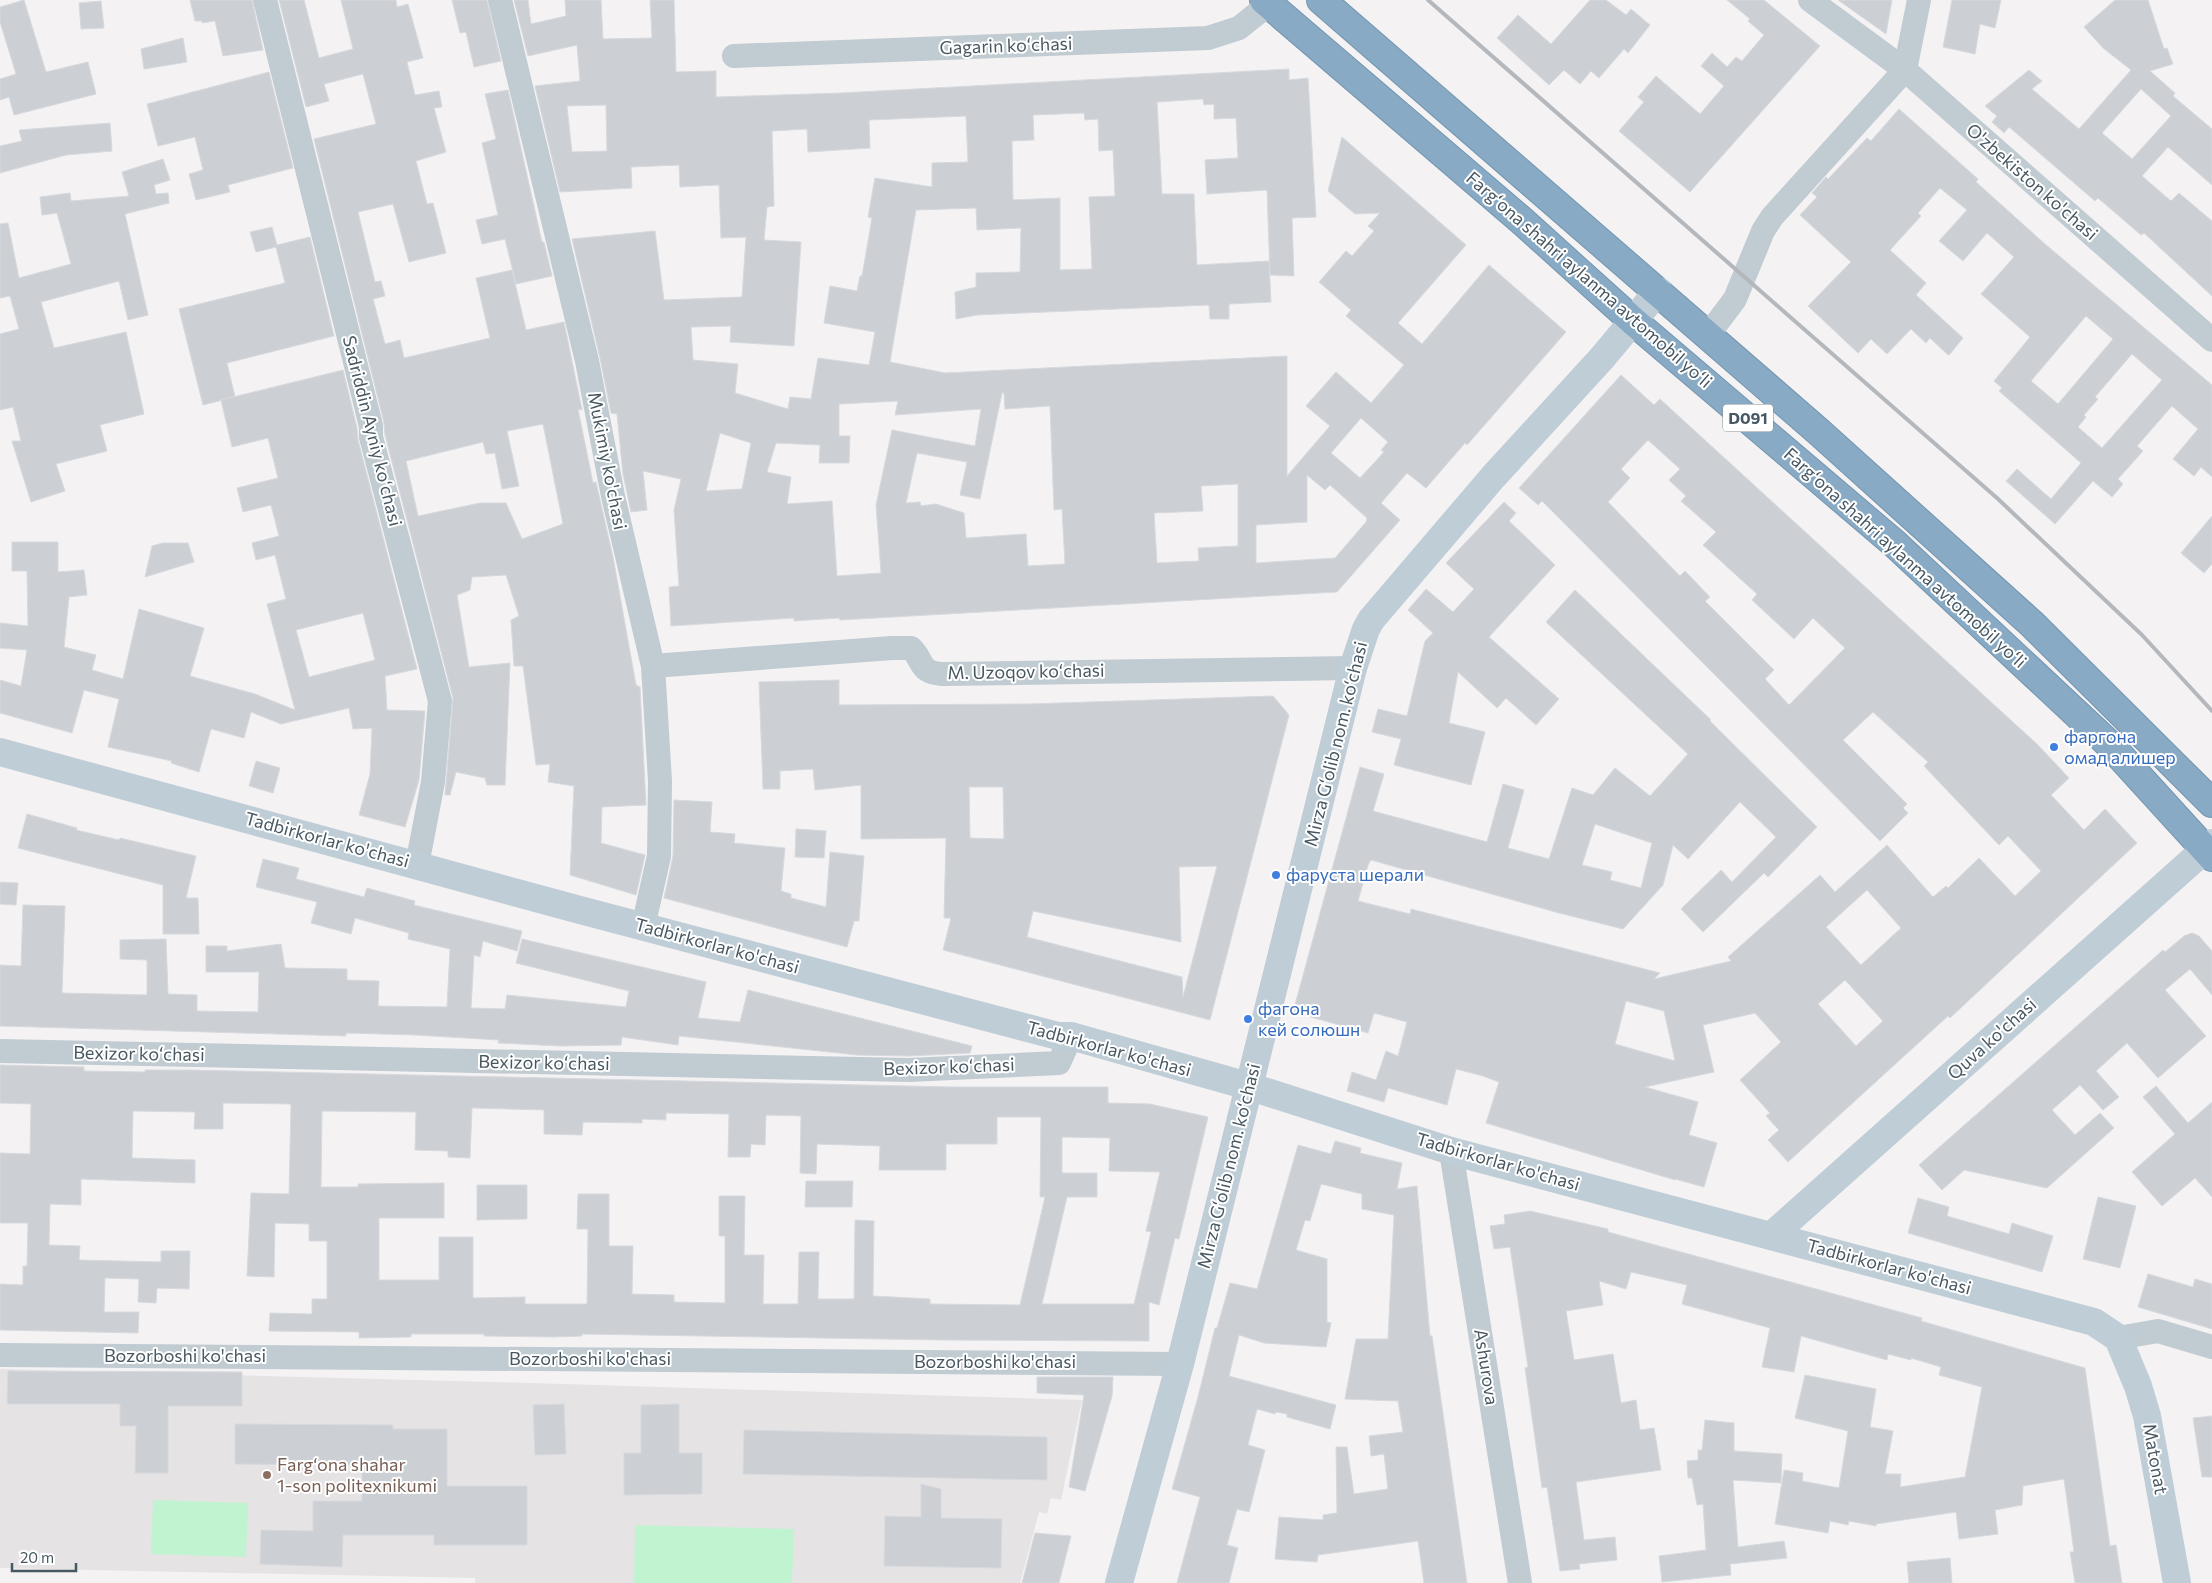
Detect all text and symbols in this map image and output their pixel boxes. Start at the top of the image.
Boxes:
street label: Gagarin koʻchasi [939,32,1073,58]
street label: O'zbekiston ko'chasi [1962,118,2103,244]
street label: Fargʻona shahri aylanma avtomobil yoʻli [1462,166,1717,392]
street label: Sadriddin Ayniy koʻchasi [339,333,407,528]
street label: Mukimiy ko'chasi [584,390,632,532]
road number: D091 [1723,404,1773,432]
street label: Fargʻona shahri aylanma avtomobil yoʻli [1780,442,2031,672]
street label: Mirza G‘olib nom. ko‘chasi [1299,639,1371,849]
street label: M. Uzoqov koʻchasi [947,659,1105,683]
place label: фаргона омад алишер [2064,725,2176,768]
marker: фаргона омад алишер [2048,741,2060,753]
street label: Tadbirkorlar ko'chasi [243,806,412,872]
place label: фаруста шерали [1286,863,1424,885]
marker: фаруста шерали [1270,869,1282,881]
street label: Tadbirkorlar ko'chasi [633,912,802,978]
street label: Quva ko'chasi [1942,993,2040,1084]
place label: фагона кей солюшн [1258,997,1360,1040]
marker: фагона кей солюшн [1242,1013,1254,1025]
street label: Tadbirkorlar ko'chasi [1025,1015,1194,1081]
street label: Bexizor koʻchasi [73,1041,205,1065]
street label: Bexizor koʻchasi [478,1050,610,1074]
street label: Bexizor koʻchasi [883,1053,1015,1079]
street label: Mirza G‘olib nom. ko‘chasi [1192,1061,1264,1271]
street label: Tadbirkorlar ko'chasi [1414,1127,1583,1195]
street label: Tadbirkorlar ko'chasi [1805,1233,1974,1299]
street label: Ashurova [1470,1327,1504,1406]
street label: Bozorboshi ko'chasi [104,1344,266,1366]
street label: Bozorboshi ko'chasi [509,1347,671,1369]
street label: Bozorboshi ko'chasi [914,1350,1076,1372]
street label: Matonat [2139,1422,2173,1496]
place label: Farg‘ona shahar 1-son politexnikumi [277,1453,437,1496]
marker: Farg‘ona shahar 1-son politexnikumi [261,1469,273,1481]
scale bar [12,1540,76,1572]
text: 20 m [20,1548,54,1566]

